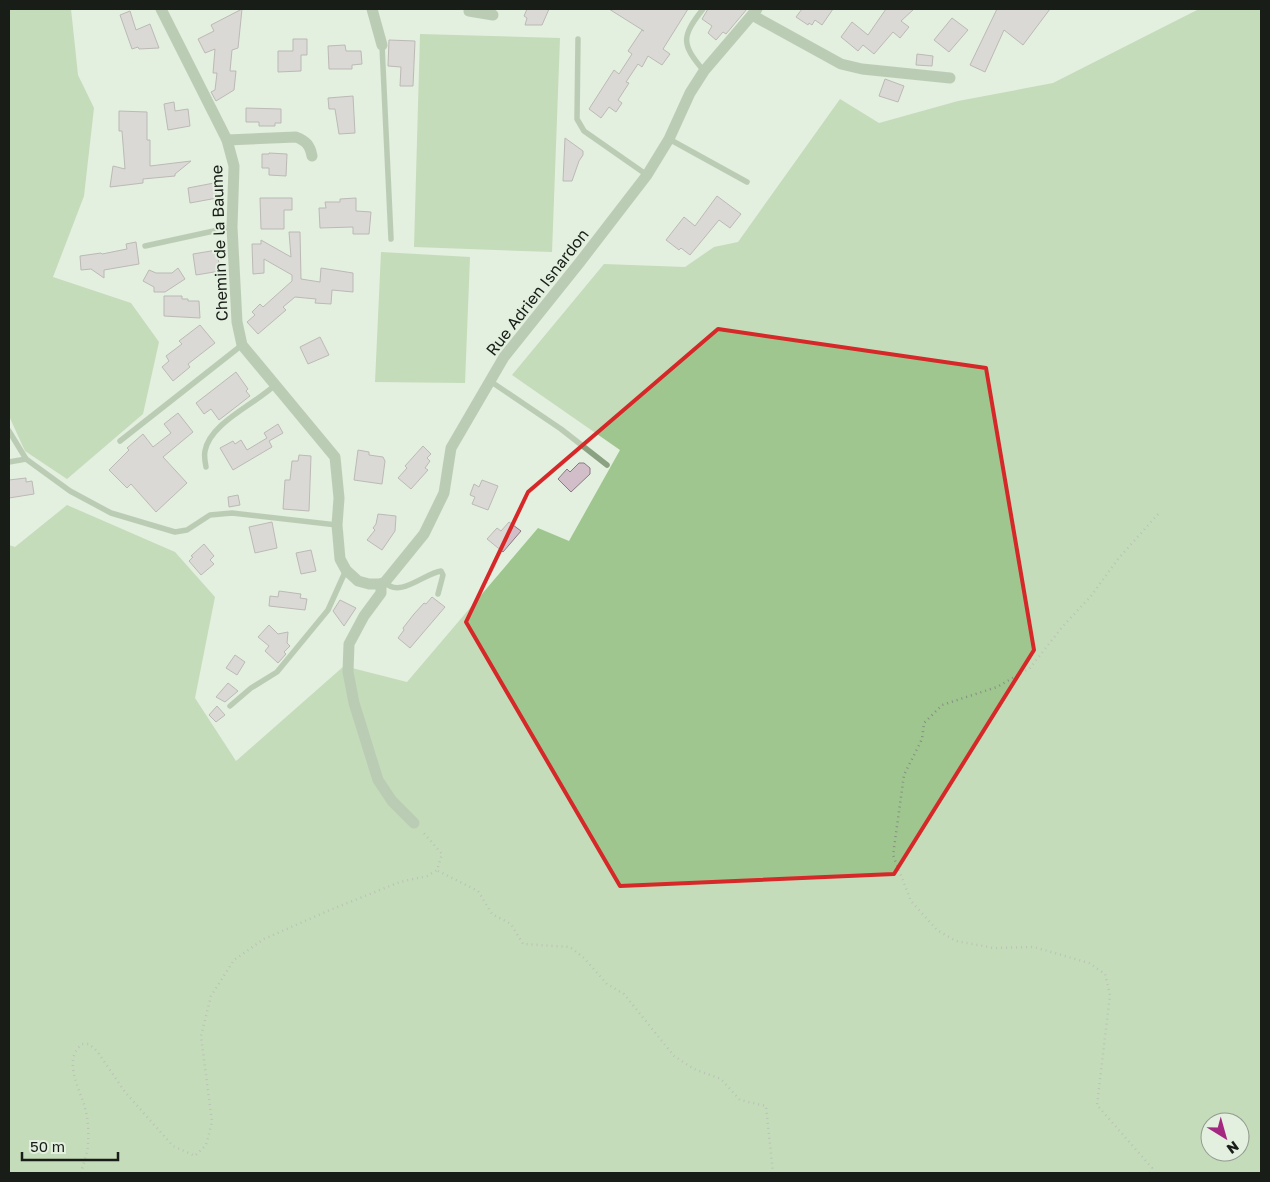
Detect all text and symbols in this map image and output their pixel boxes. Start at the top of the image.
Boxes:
street label: Chemin de la Baume [206,164,232,322]
street label: Rue Adrien Isnardon [481,225,593,359]
north arrow [1200,1112,1250,1162]
scale bar [22,1130,119,1162]
text: 50 m [30,1137,65,1155]
text: N [1224,1138,1242,1158]

